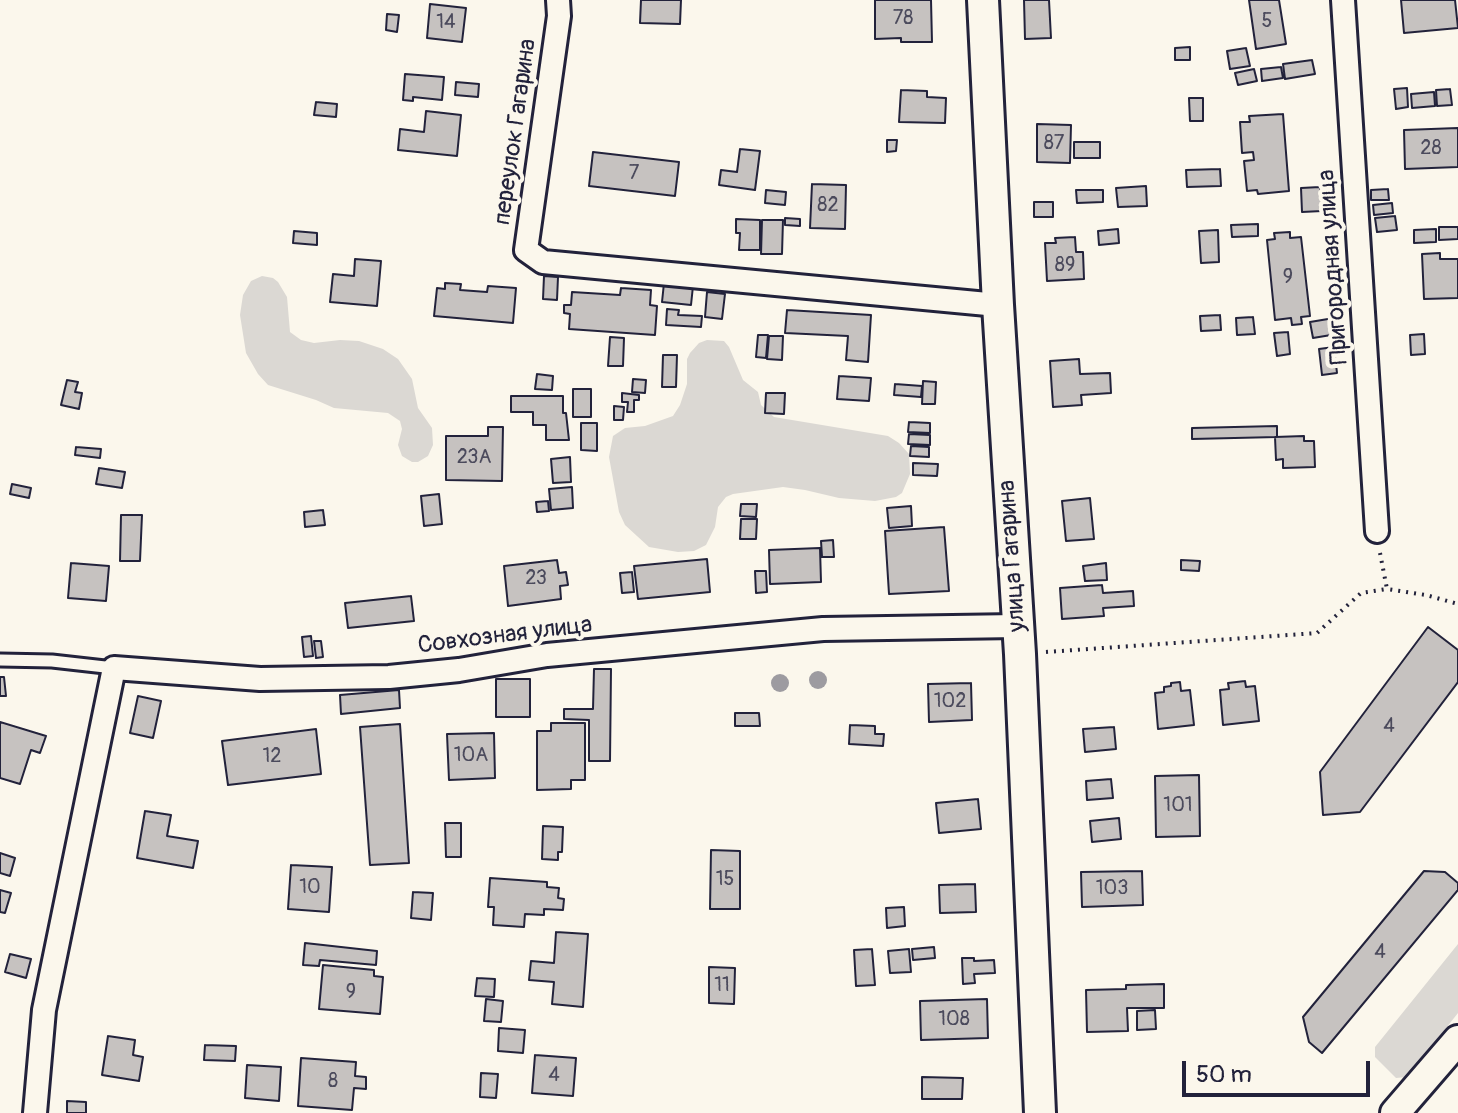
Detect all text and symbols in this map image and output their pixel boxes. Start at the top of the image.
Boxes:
house number: 78 [893,7,913,31]
house number: 5 [1262,10,1272,34]
house number: 14 [436,11,456,35]
street label: переулок Гагарина [489,37,543,227]
house number: 87 [1044,132,1064,156]
house number: 28 [1420,137,1442,161]
house number: 7 [629,162,639,186]
street label: Пригородная улица [1313,168,1355,366]
house number: 82 [817,194,839,218]
house number: 89 [1055,254,1075,278]
house number: 9 [1283,266,1293,290]
house number: 23А [457,446,491,470]
street label: улица Гагарина [993,479,1033,633]
house number: 23 [525,567,547,591]
street label: Совхозная улица [416,611,594,661]
house number: 102 [934,690,966,714]
house number: 4 [1383,715,1395,739]
house number: 10А [454,744,488,768]
house number: 12 [263,745,281,769]
house number: 101 [1163,794,1193,818]
house number: 15 [716,868,734,892]
house number: 10 [299,876,321,900]
house number: 103 [1096,877,1128,901]
house number: 4 [1374,941,1386,965]
house number: 11 [714,974,730,998]
house number: 9 [346,981,356,1005]
house number: 108 [938,1008,970,1032]
scale bar [1186,1045,1374,1095]
text: 50 m [1196,1060,1252,1089]
house number: 4 [548,1064,560,1088]
house number: 8 [328,1070,338,1094]

